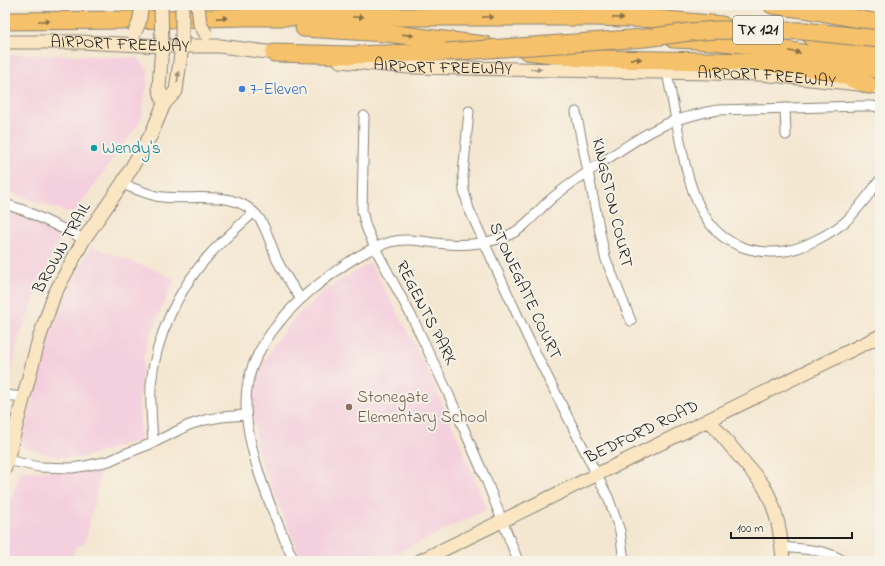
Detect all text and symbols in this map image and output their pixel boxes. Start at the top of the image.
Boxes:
one-way arrow [352,14,365,20]
one-way arrow [482,14,495,20]
one-way arrow [216,15,229,21]
one-way arrow [612,15,625,21]
road number: TX 121 [733,16,783,44]
one-way arrow [38,18,51,24]
street label: AIRPORT FREEWAY [51,30,190,59]
one-way arrow [402,32,414,39]
one-way arrow [789,50,801,56]
street label: AIRPORT FREEWAY [372,51,513,82]
one-way arrow [630,56,642,63]
street label: AIRPORT FREEWAY [697,60,837,94]
one-way arrow [530,66,543,72]
one-way arrow [175,71,181,83]
place label: 7-Eleven [250,77,307,102]
marker: 7-Eleven [237,84,247,94]
place label: Wendy's [102,136,161,162]
street label: KINGSTON COURT [585,136,639,270]
marker: Wendy's [89,143,99,153]
street label: BROWN TRAIL [26,197,98,299]
street label: STONEGATE COURT [482,218,568,364]
street label: REGENTS PARK [389,257,463,370]
place label: Stonegate Elementary School [357,385,488,431]
street label: BEDFORD ROAD [580,394,703,471]
marker: Stonegate Elementary School [344,402,354,412]
scale bar [731,514,852,540]
text: 100 m [737,520,764,538]

